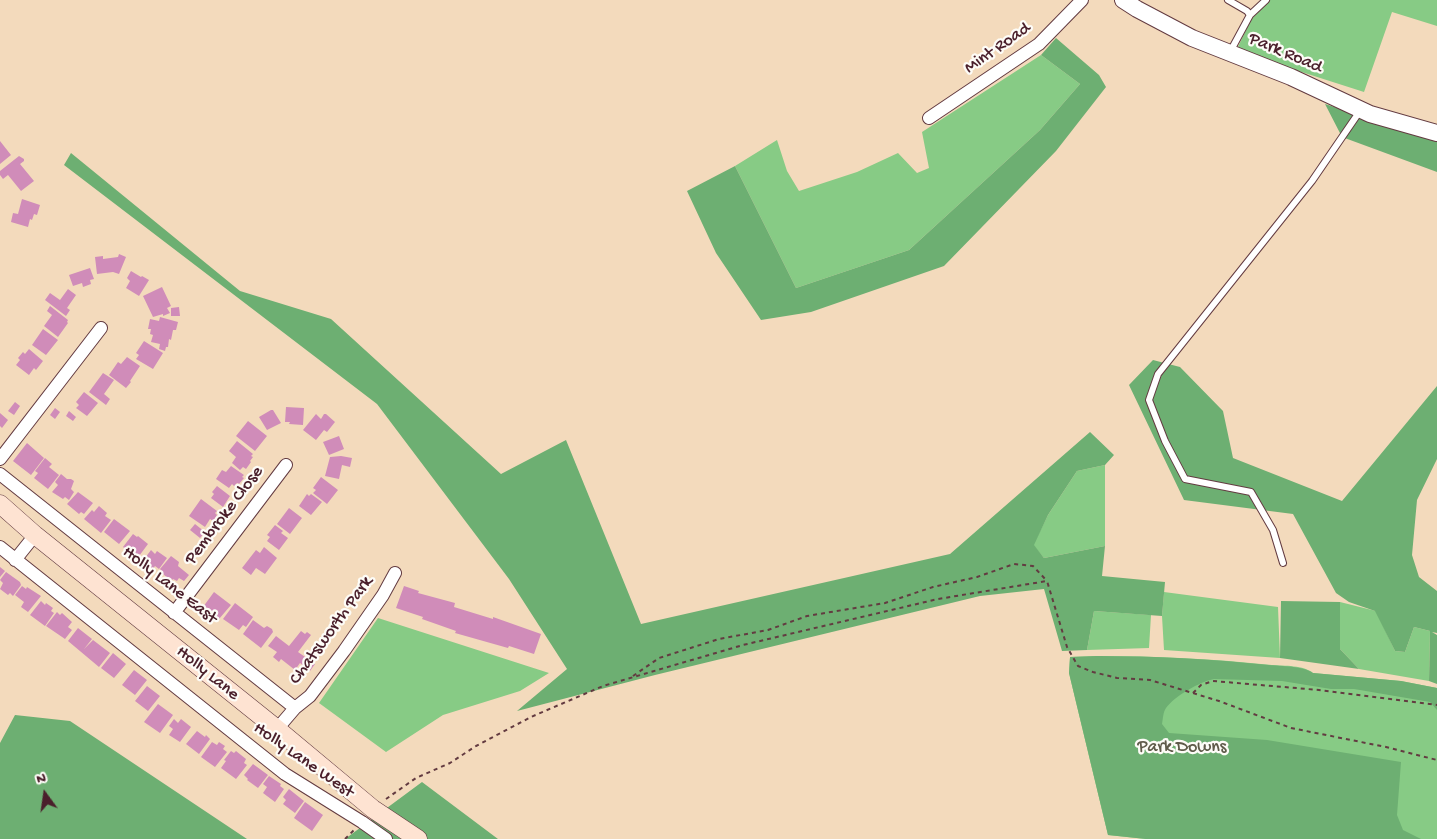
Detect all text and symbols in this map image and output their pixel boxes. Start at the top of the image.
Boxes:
street label: Mint Road [961,18,1035,80]
street label: Park Road [1245,29,1325,79]
street label: Pembroke Close [181,462,269,570]
street label: Holly Lane East [117,542,221,630]
street label: Chatsworth Park [285,573,379,689]
street label: Holly Lane [171,642,243,706]
street label: Holly Lane West [249,718,357,804]
park label: Park Downs [1138,737,1226,759]
north arrow [20,769,70,819]
text: N [35,770,48,788]

